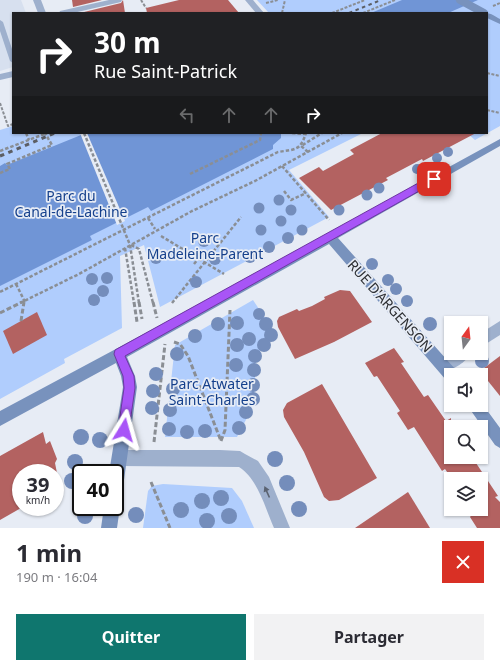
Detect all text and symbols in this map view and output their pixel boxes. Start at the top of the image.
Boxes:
text: 30 m [94,23,161,61]
icon: right [28,28,80,80]
text: Rue Saint-Patrick [94,59,237,83]
icon: left [176,104,198,126]
icon: ahead [218,104,240,126]
icon: ahead [260,104,282,126]
icon: right [302,104,324,126]
pin [417,162,451,196]
icon: arrive [423,168,445,190]
park label: Parc du Canal-de-Lachine [14,186,128,221]
park label: Parc Madeleine-Parent [147,228,263,263]
street label: RUE D'ARGENSON [344,255,437,356]
north arrow [444,316,488,360]
map controls [444,316,488,516]
button: sound [444,368,488,412]
park label: Parc Atwater Saint-Charles [169,374,256,409]
position arrow [103,409,145,451]
button: search [444,420,488,464]
speed limit sign: 40 [72,464,124,516]
text: 39 [27,471,49,498]
button: layers [444,472,488,516]
one-way arrow [264,487,270,498]
text: km/h [26,493,50,507]
text: 1 min [16,536,82,569]
button: close [442,541,484,583]
text: 190 m · 16:04 [16,568,97,586]
button: Quitter [16,614,246,660]
button: Partager [254,614,484,660]

